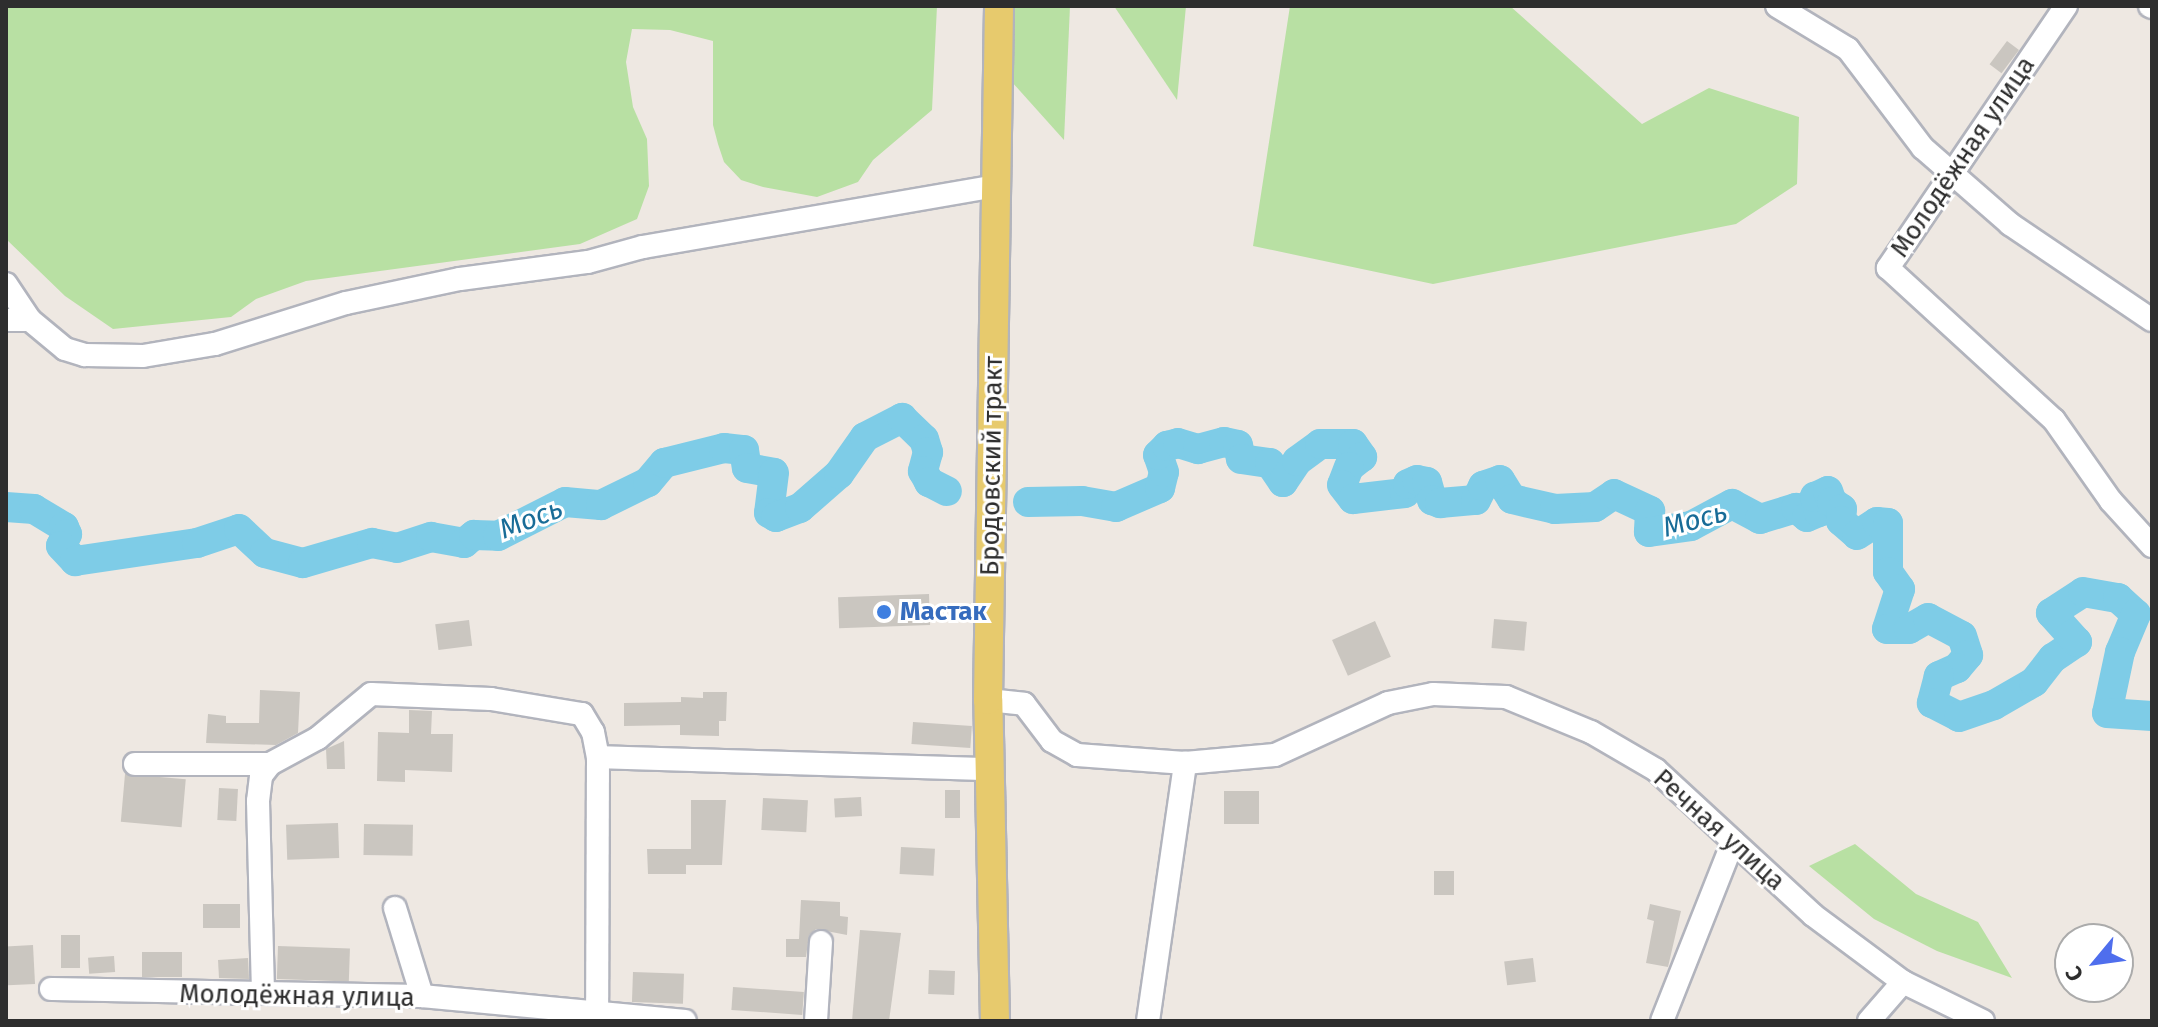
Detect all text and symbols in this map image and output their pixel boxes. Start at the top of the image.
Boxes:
street label: Молодёжная улица [1884,51,2042,263]
street label: Бродовский тракт [974,356,1010,576]
water label: Мось [494,492,568,546]
water label: Мось [1659,495,1731,545]
place label: Мастак [900,596,987,628]
marker: Мастак [875,603,893,621]
street label: Речная улица [1647,763,1791,897]
north arrow [2054,923,2134,1003]
text: С [2059,962,2089,986]
street label: Молодёжная улица [179,978,415,1014]

